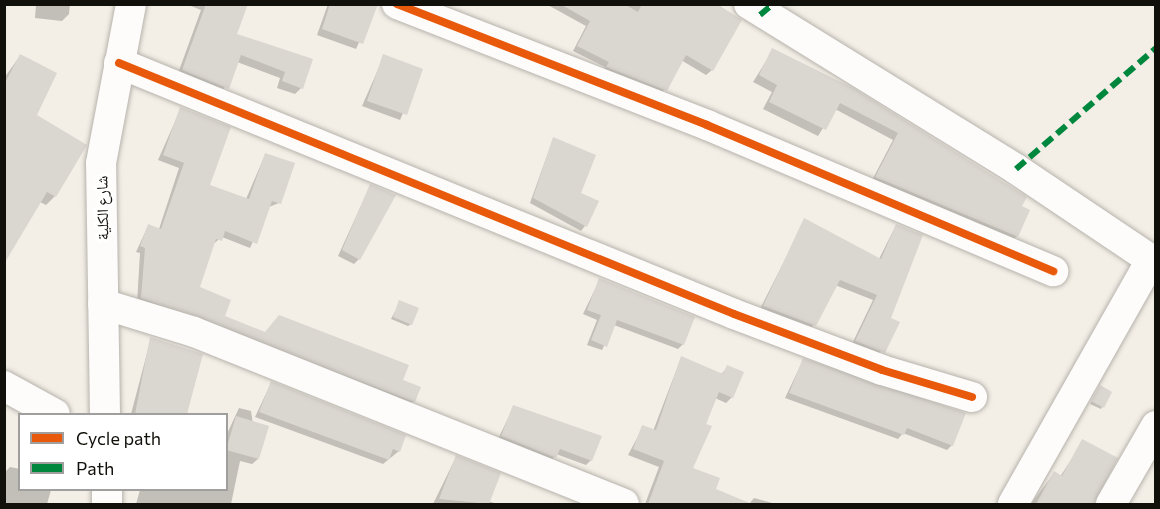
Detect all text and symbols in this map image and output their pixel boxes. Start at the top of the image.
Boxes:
street label: شارع الكلية [92,175,112,241]
legend [18,413,228,491]
text: Cycle path [76,427,161,449]
text: Path [76,457,114,479]

